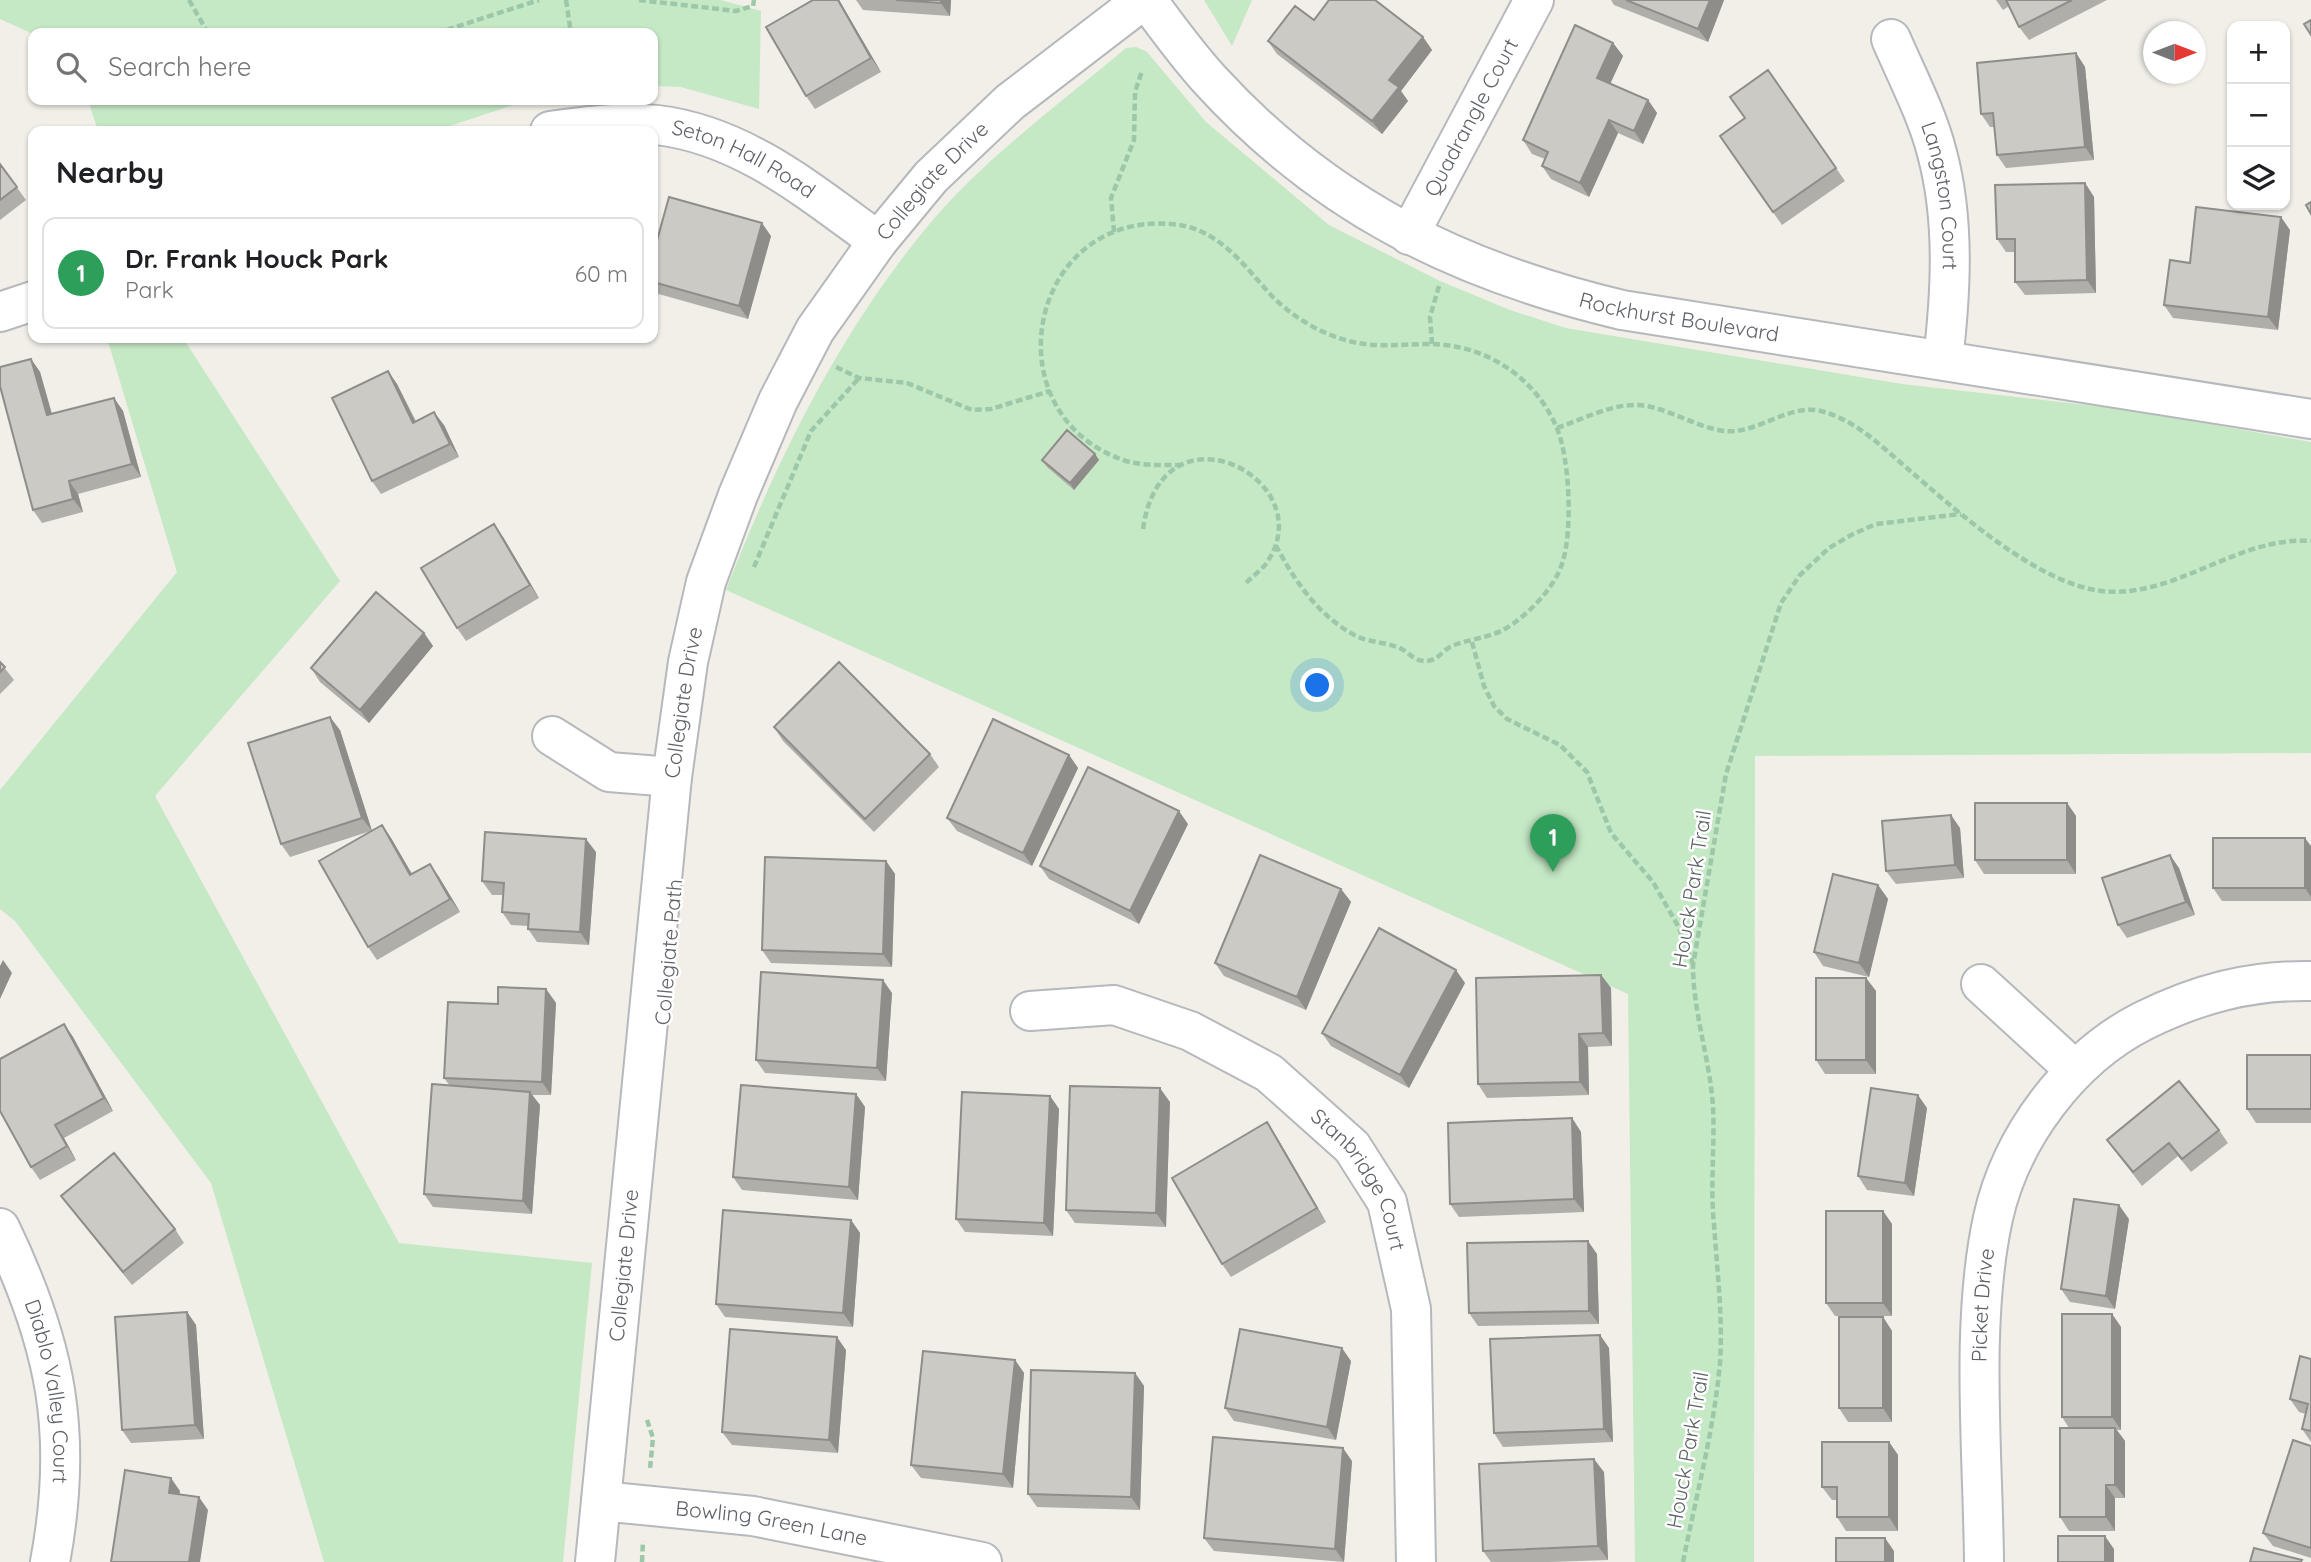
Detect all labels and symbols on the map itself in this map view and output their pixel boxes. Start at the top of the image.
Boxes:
north arrow [2143,21,2206,84]
street label: Quadrangle Court [1418,34,1523,201]
street label: Seton Hall Road [670,113,821,203]
street label: Collegiate Drive [870,115,993,245]
street label: Langston Court [1916,118,1964,270]
street label: Rockhurst Boulevard [1576,286,1781,347]
street label: Collegiate Drive [658,624,708,780]
your location [1300,668,1334,702]
street label: Houck Park Trail [1666,808,1716,969]
pin: 1 [1530,814,1576,872]
street label: Collegiate Path [649,878,687,1026]
street label: Stanbridge Court [1306,1103,1411,1253]
street label: Collegiate Drive [603,1188,644,1343]
street label: Picket Drive [1965,1246,1999,1362]
street label: Diablo Valley Court [20,1295,74,1484]
street label: Houck Park Trail [1660,1369,1714,1530]
street label: Bowling Green Lane [674,1494,870,1551]

